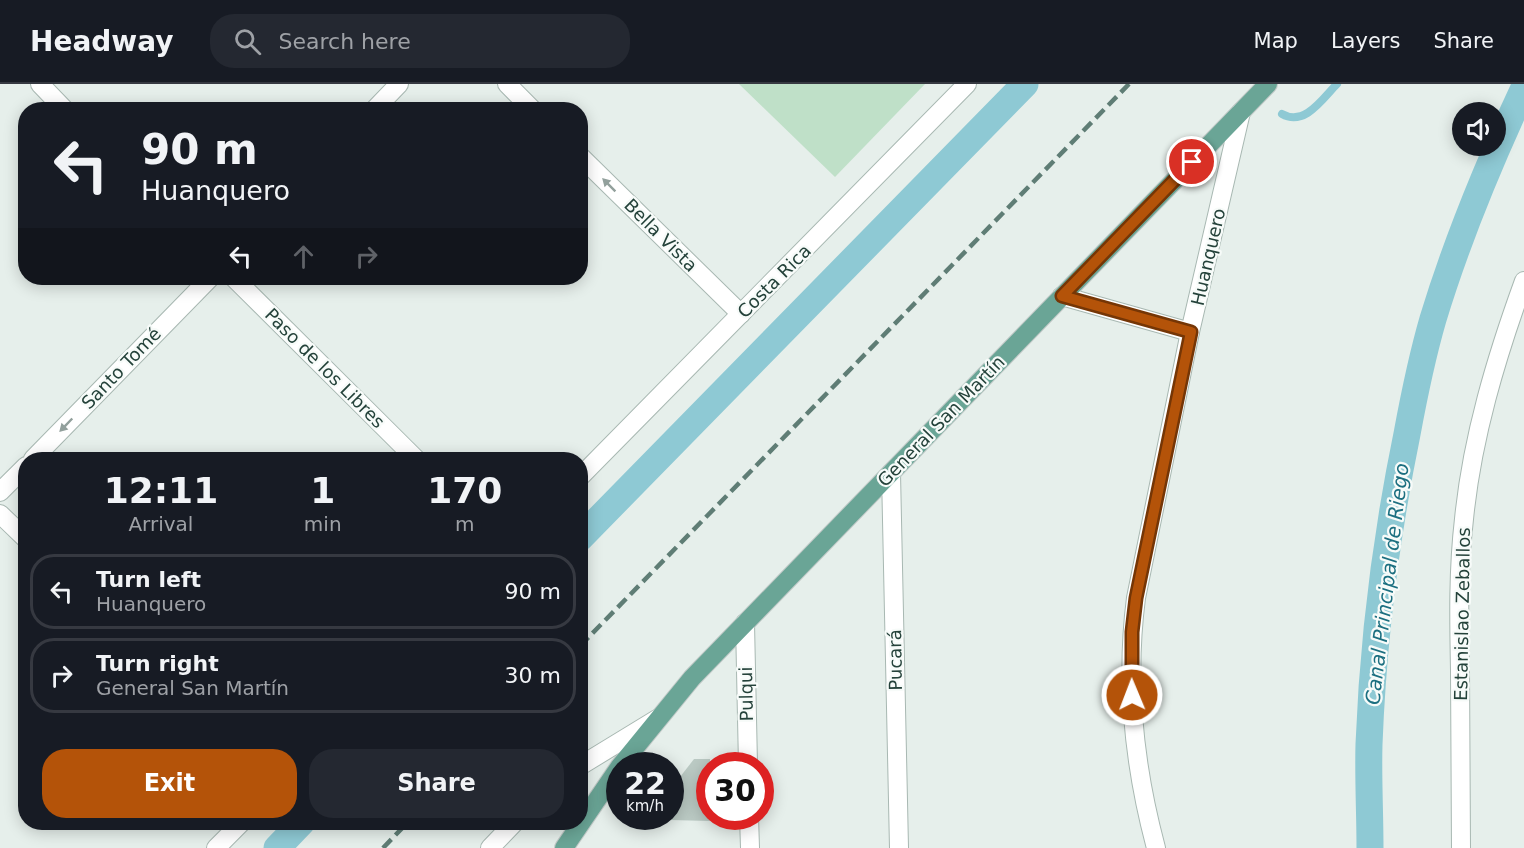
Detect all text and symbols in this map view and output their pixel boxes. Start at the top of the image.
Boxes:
search box [210,14,630,68]
text: Headway [30,25,174,58]
icon: search [231,25,264,58]
text: Search here [279,29,411,54]
text: Map [1254,29,1298,53]
text: Layers [1331,29,1400,53]
text: Share [1433,29,1494,53]
map controls [1452,102,1506,156]
button: sound [1452,102,1506,156]
text: 90 m [141,125,258,174]
icon: left [42,126,120,204]
pin [1166,136,1217,187]
icon: arrive [1175,145,1208,178]
text: Huanquero [141,175,290,206]
one-way arrow [603,178,617,192]
street label: Bella Vista [620,194,702,276]
street label: Huanquero [1187,206,1229,308]
icon: left [224,240,257,273]
icon: ahead [287,240,320,273]
icon: right [350,240,383,273]
street label: Costa Rica [733,240,815,322]
street label: Paso de los Libres [261,304,389,432]
street label: Santo Tomé [77,323,165,413]
street label: General San Martín [873,351,1009,491]
one-way arrow [60,417,74,431]
water label: Canal Principal de Riego [1360,462,1414,706]
text: 12:11 [104,470,218,511]
text: 1 [310,470,335,511]
text: 170 [427,470,502,511]
text: Arrival [128,512,193,536]
text: min [304,512,342,536]
text: m [455,512,475,536]
street label: Estanislao Zeballos [1450,527,1474,701]
text: Turn left [96,567,201,592]
icon: left [45,575,78,608]
text: 90 m [505,579,561,604]
text: Huanquero [96,592,206,616]
street label: Pucará [884,629,906,691]
text: Turn right [96,651,219,676]
icon: right [45,659,78,692]
text: 30 m [505,663,561,688]
position arrow [1100,663,1164,727]
street label: Pulqui [735,666,757,722]
text: General San Martín [96,676,289,700]
button: Exit [42,749,297,818]
button: Share [309,749,564,818]
speed limit sign: 30 [696,752,774,830]
text: 22 [624,766,666,801]
text: km/h [626,797,664,815]

